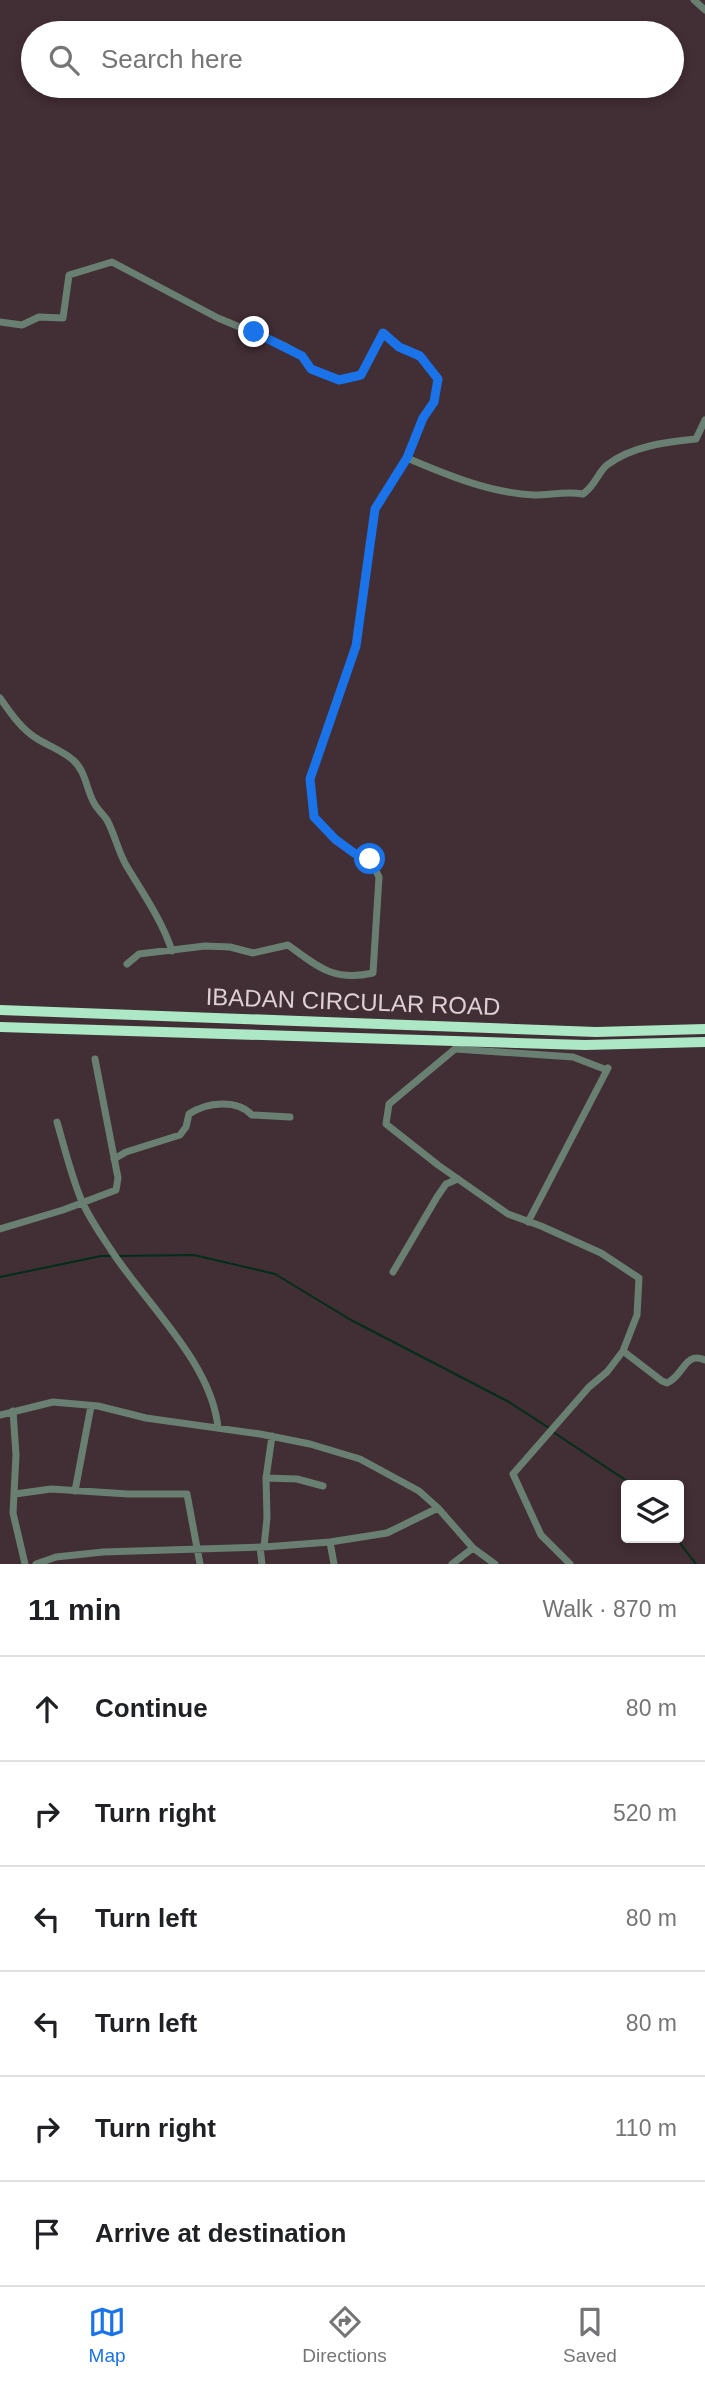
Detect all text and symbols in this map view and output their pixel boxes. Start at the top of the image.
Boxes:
search box [21,21,684,98]
icon: search [45,41,83,79]
text: Search here [101,44,243,74]
route end [238,316,269,347]
route start [354,843,385,874]
street label: IBADAN CIRCULAR ROAD [205,983,501,1020]
map controls [621,1480,684,1543]
button: layers [621,1480,684,1543]
text: 11 min [28,1593,121,1626]
text: Walk · 870 m [542,1596,677,1622]
icon: ahead [28,1690,66,1728]
text: Continue [95,1693,208,1723]
text: 80 m [626,1695,677,1721]
icon: right [28,1795,66,1833]
text: Turn right [95,1798,216,1828]
text: 520 m [613,1800,677,1826]
icon: left [28,1900,66,1938]
text: Turn left [95,1903,197,1933]
text: 80 m [626,1905,677,1931]
icon: left [28,2005,66,2043]
text: Turn left [95,2008,197,2038]
text: 80 m [626,2010,677,2036]
icon: right [28,2110,66,2148]
text: Turn right [95,2113,216,2143]
text: 110 m [615,2115,677,2141]
icon: arrive [28,2215,66,2253]
text: Arrive at destination [95,2218,346,2248]
tab: Map [88,2303,126,2367]
tab: Directions [302,2303,387,2367]
tab: Saved [563,2303,617,2367]

